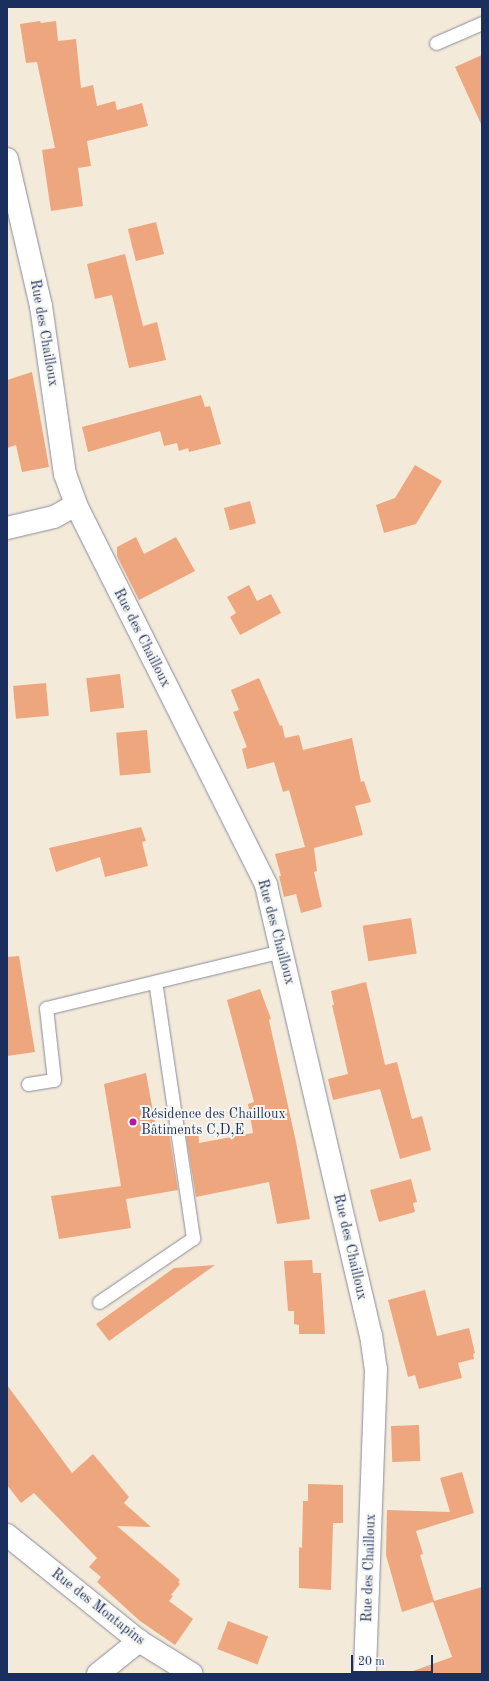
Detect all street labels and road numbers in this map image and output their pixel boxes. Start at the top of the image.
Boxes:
street label: Rue des Chailloux [26,278,62,388]
street label: Rue des Chailloux [110,586,174,690]
street label: Rue des Chailloux [254,877,298,987]
street label: Rue des Chailloux [330,1192,370,1302]
street label: Rue des Chailloux [359,1513,379,1623]
street label: Rue des Montapins [48,1565,148,1649]

